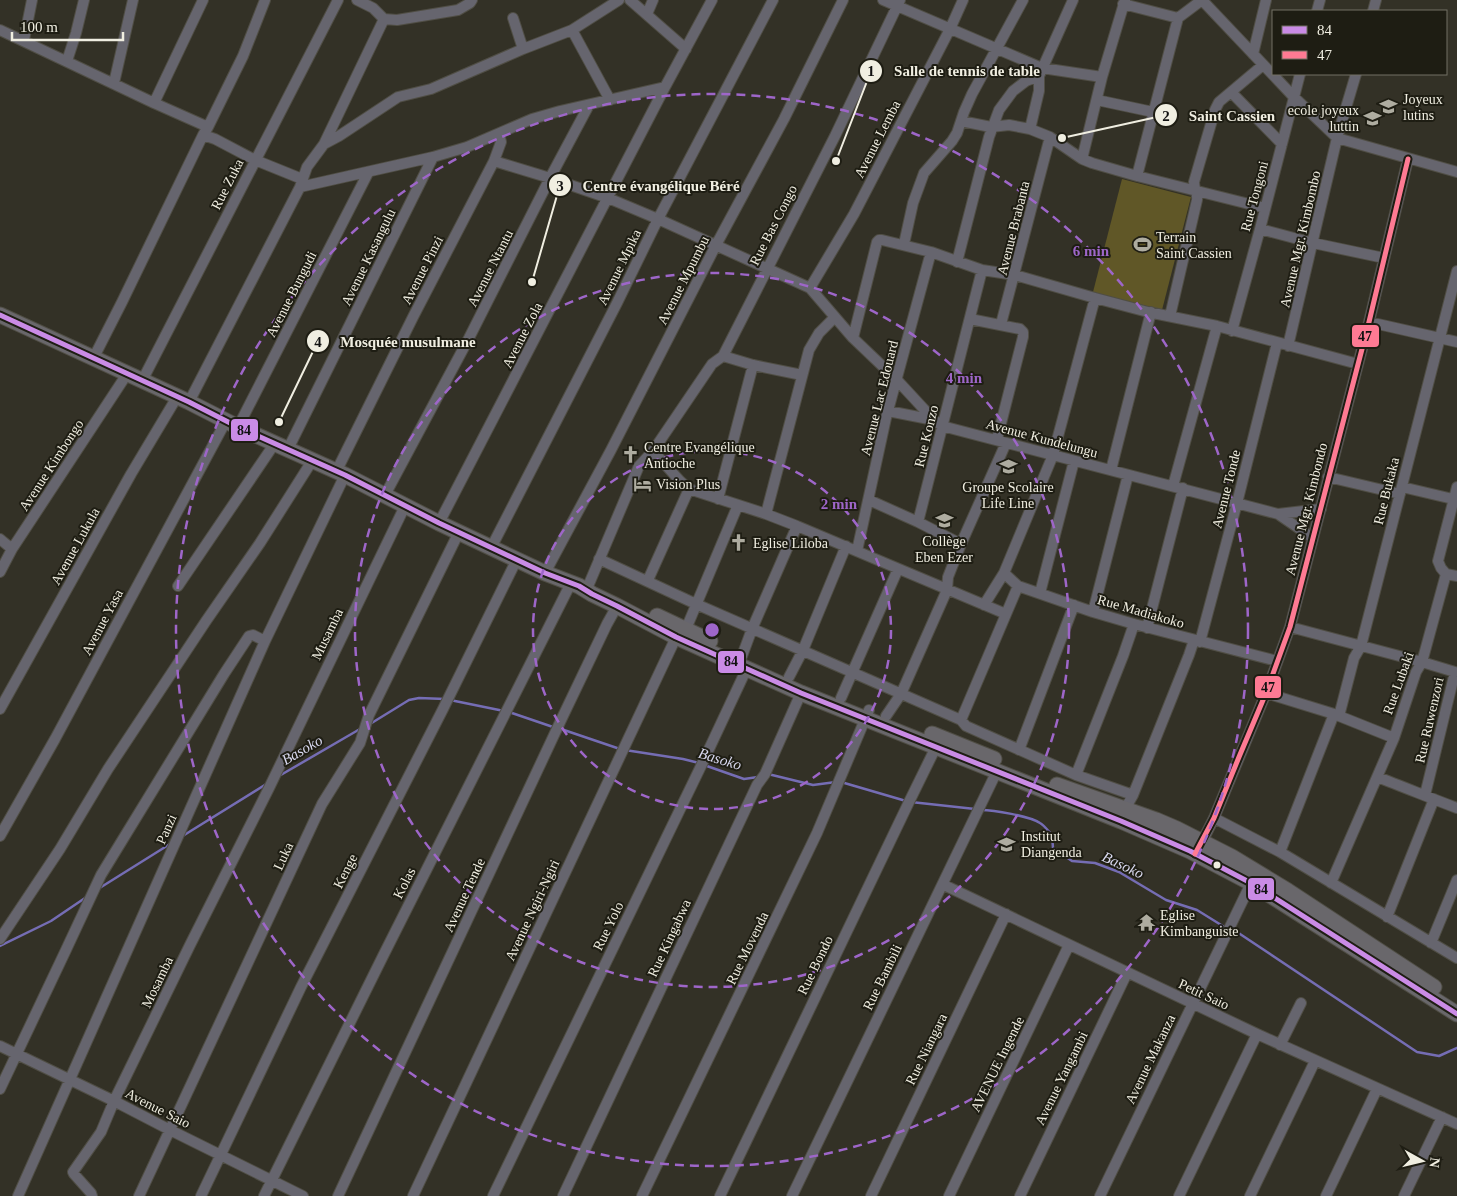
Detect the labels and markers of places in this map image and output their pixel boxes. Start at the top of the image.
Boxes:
callout: Salle de tennis de table [859,56,1050,86]
place label: Joyeux lutins [1403,92,1443,123]
school or university icon: Joyeux lutins [1379,97,1399,117]
callout: Saint Cassien [1154,100,1285,130]
place label: ecole joyeux luttin [1288,103,1359,134]
school or university icon: ecole joyeux luttin [1363,108,1383,128]
callout: Centre évangélique Béré [547,170,750,200]
place label: Terrain Saint Cassien [1156,230,1232,261]
sports icon: Terrain Saint Cassien [1132,235,1152,255]
callout: Mosquée musulmane [305,326,485,356]
place label: Centre Evangélique Antioche [644,440,755,471]
church icon: Centre Evangélique Antioche [620,445,640,465]
school or university icon: Groupe Scolaire Life Line [998,457,1018,477]
hotel icon: Vision Plus [632,474,652,494]
place label: Vision Plus [656,477,720,492]
place label: Groupe Scolaire Life Line [962,480,1054,511]
school or university icon: Collège Eben Ezer [934,511,954,531]
church icon: Eglise Liloba [729,533,749,553]
place label: Collège Eben Ezer [915,534,973,565]
place label: Eglise Liloba [753,536,829,551]
centre of rings [703,621,721,639]
place label: Institut Diangenda [1021,829,1082,860]
school or university icon: Institut Diangenda [997,834,1017,854]
unlabelled marker [1212,860,1222,870]
place label: Eglise Kimbanguiste [1160,908,1239,939]
temple icon: Eglise Kimbanguiste [1136,913,1156,933]

